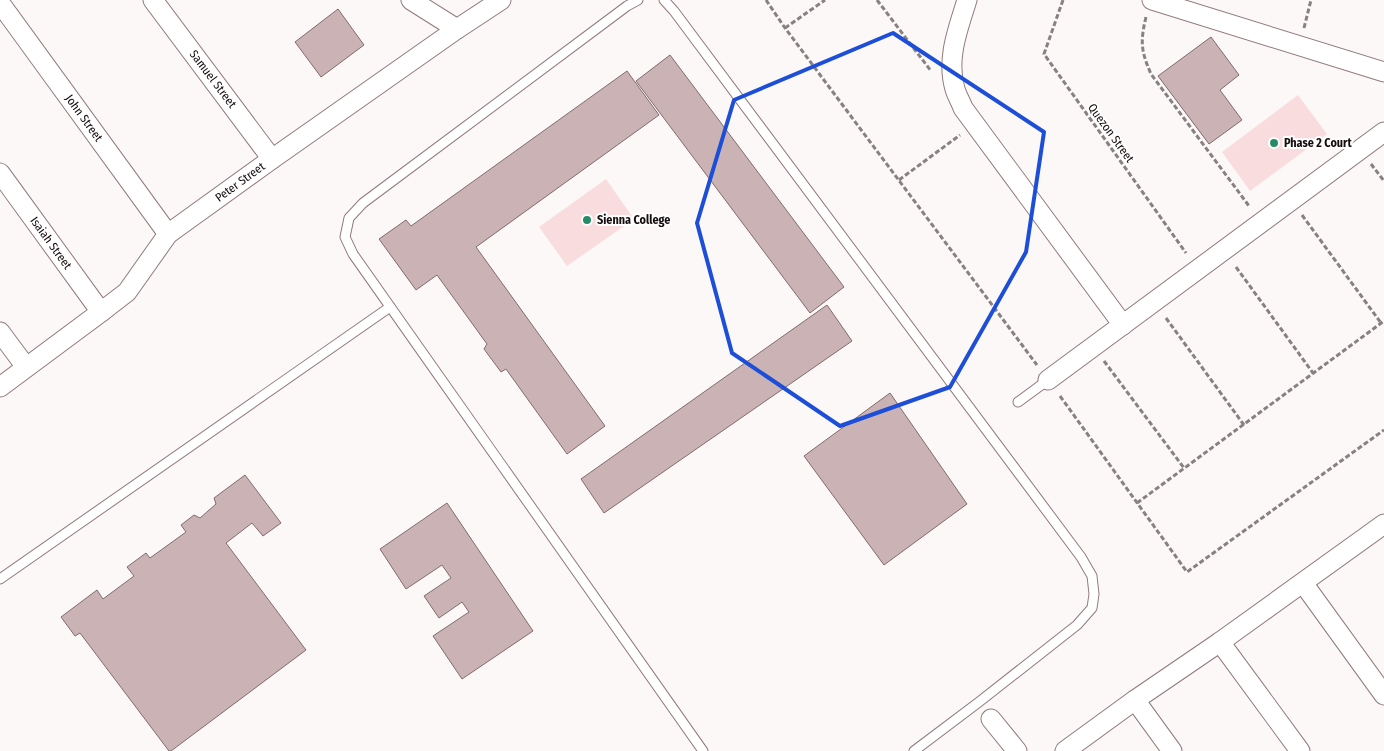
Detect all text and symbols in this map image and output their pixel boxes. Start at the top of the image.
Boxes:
street label: Samuel Street [187,47,239,111]
street label: John Street [62,92,106,144]
street label: Quezon Street [1085,101,1137,165]
place label: Phase 2 Court [1284,136,1352,150]
marker: Phase 2 Court [1268,137,1280,149]
street label: Peter Street [212,159,268,205]
place label: Sienna College [597,213,670,227]
street label: Isaiah Street [27,214,75,272]
marker: Sienna College [581,214,593,226]

